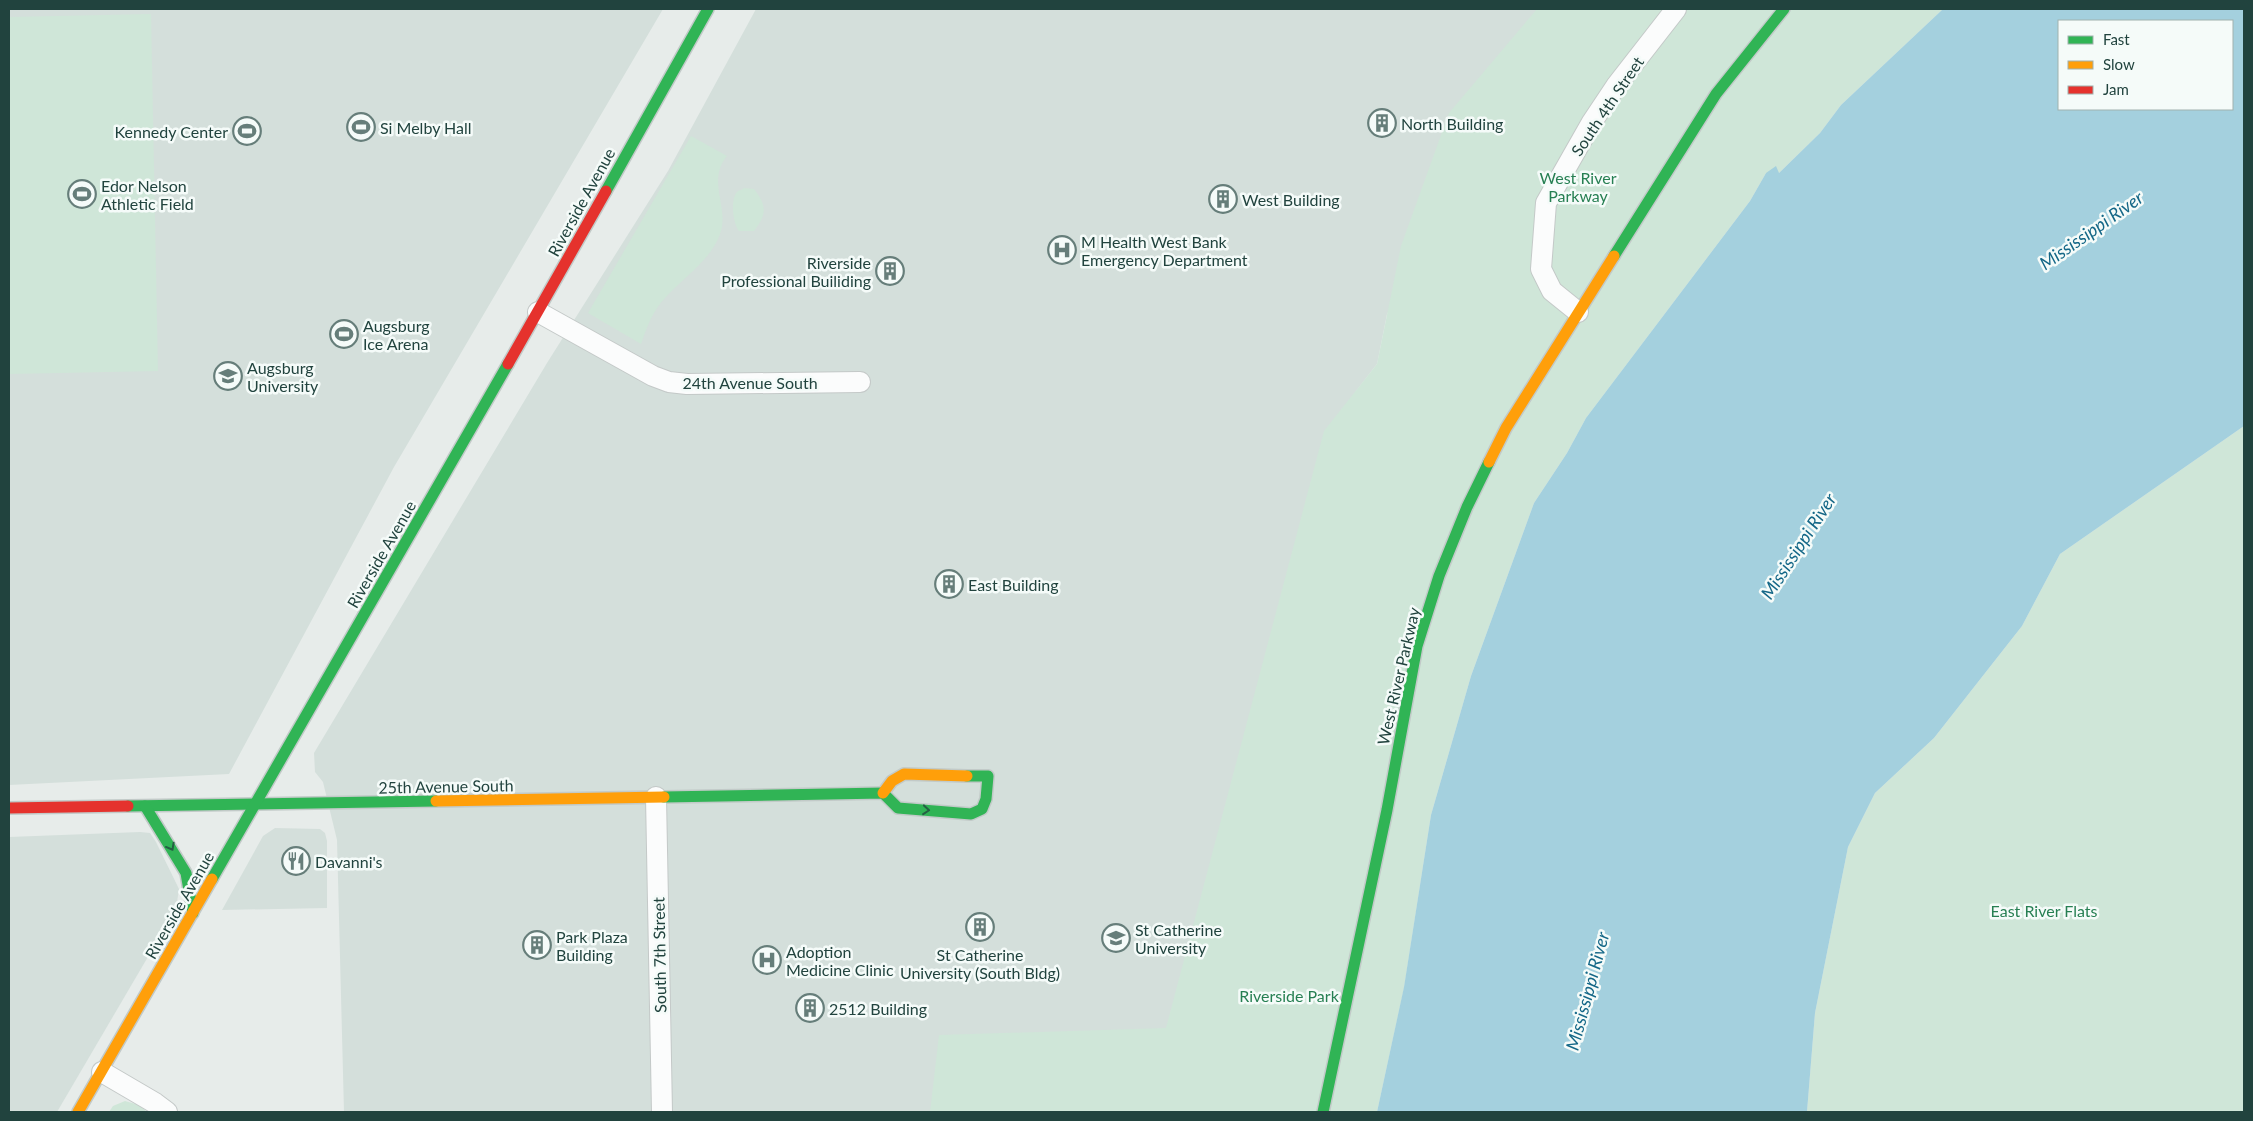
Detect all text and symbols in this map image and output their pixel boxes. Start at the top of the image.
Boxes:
legend [2058,20,2233,110]
text: Fast [2103,30,2130,48]
street label: South 4th Street [1567,53,1647,159]
text: Slow [2103,55,2135,73]
text: Jam [2103,80,2129,98]
building icon: North Building [1367,108,1397,138]
sports icon: Si Melby Hall [346,112,376,142]
place label: North Building [1401,114,1503,133]
sports icon: Kennedy Center [232,116,262,146]
place label: Si Melby Hall [380,118,472,137]
place label: Kennedy Center [115,122,228,141]
street label: Riverside Avenue [543,145,619,259]
park label: West River Parkway [1540,168,1617,205]
place label: Edor Nelson Athletic Field [101,176,194,213]
sports icon: Edor Nelson Athletic Field [67,179,97,209]
building icon: West Building [1208,184,1238,214]
water label: Mississippi River [2035,186,2148,274]
place label: West Building [1242,190,1340,209]
place label: M Health West Bank Emergency Department [1081,232,1248,269]
hospital icon: M Health West Bank Emergency Department [1047,235,1077,265]
place label: Riverside Professional Builiding [721,253,871,290]
building icon: Riverside Professional Builiding [875,256,905,286]
place label: Augsburg Ice Arena [363,316,430,353]
sports icon: Augsburg Ice Arena [329,319,359,349]
place label: Augsburg University [247,358,319,395]
school or university icon: Augsburg University [213,361,243,391]
street label: 24th Avenue South [682,373,818,392]
water label: Mississippi River [1756,488,1841,603]
street label: Riverside Avenue [343,497,419,611]
building icon: East Building [934,569,964,599]
place label: East Building [968,575,1059,594]
street label: West River Parkway [1373,605,1423,747]
street label: 25th Avenue South [378,775,514,797]
one-way arrow [922,804,930,815]
one-way arrow [165,842,175,851]
restaurant icon: Davanni's [281,846,311,876]
street label: Riverside Avenue [141,848,217,962]
place label: Davanni's [315,852,383,871]
street label: South 7th Street [648,897,670,1013]
park label: East River Flats [1991,901,2097,920]
building icon: St Catherine University (South Bldg) [965,912,995,942]
place label: St Catherine University [1135,920,1222,957]
school or university icon: St Catherine University [1101,923,1131,953]
place label: Park Plaza Building [556,927,628,964]
water label: Mississippi River [1561,929,1614,1053]
building icon: Park Plaza Building [522,930,552,960]
place label: Adoption Medicine Clinic [786,942,894,979]
hospital icon: Adoption Medicine Clinic [752,945,782,975]
place label: St Catherine University (South Bldg) [900,945,1060,982]
park label: Riverside Park [1239,986,1340,1005]
building icon: 2512 Building [795,993,825,1023]
place label: 2512 Building [829,999,927,1018]

